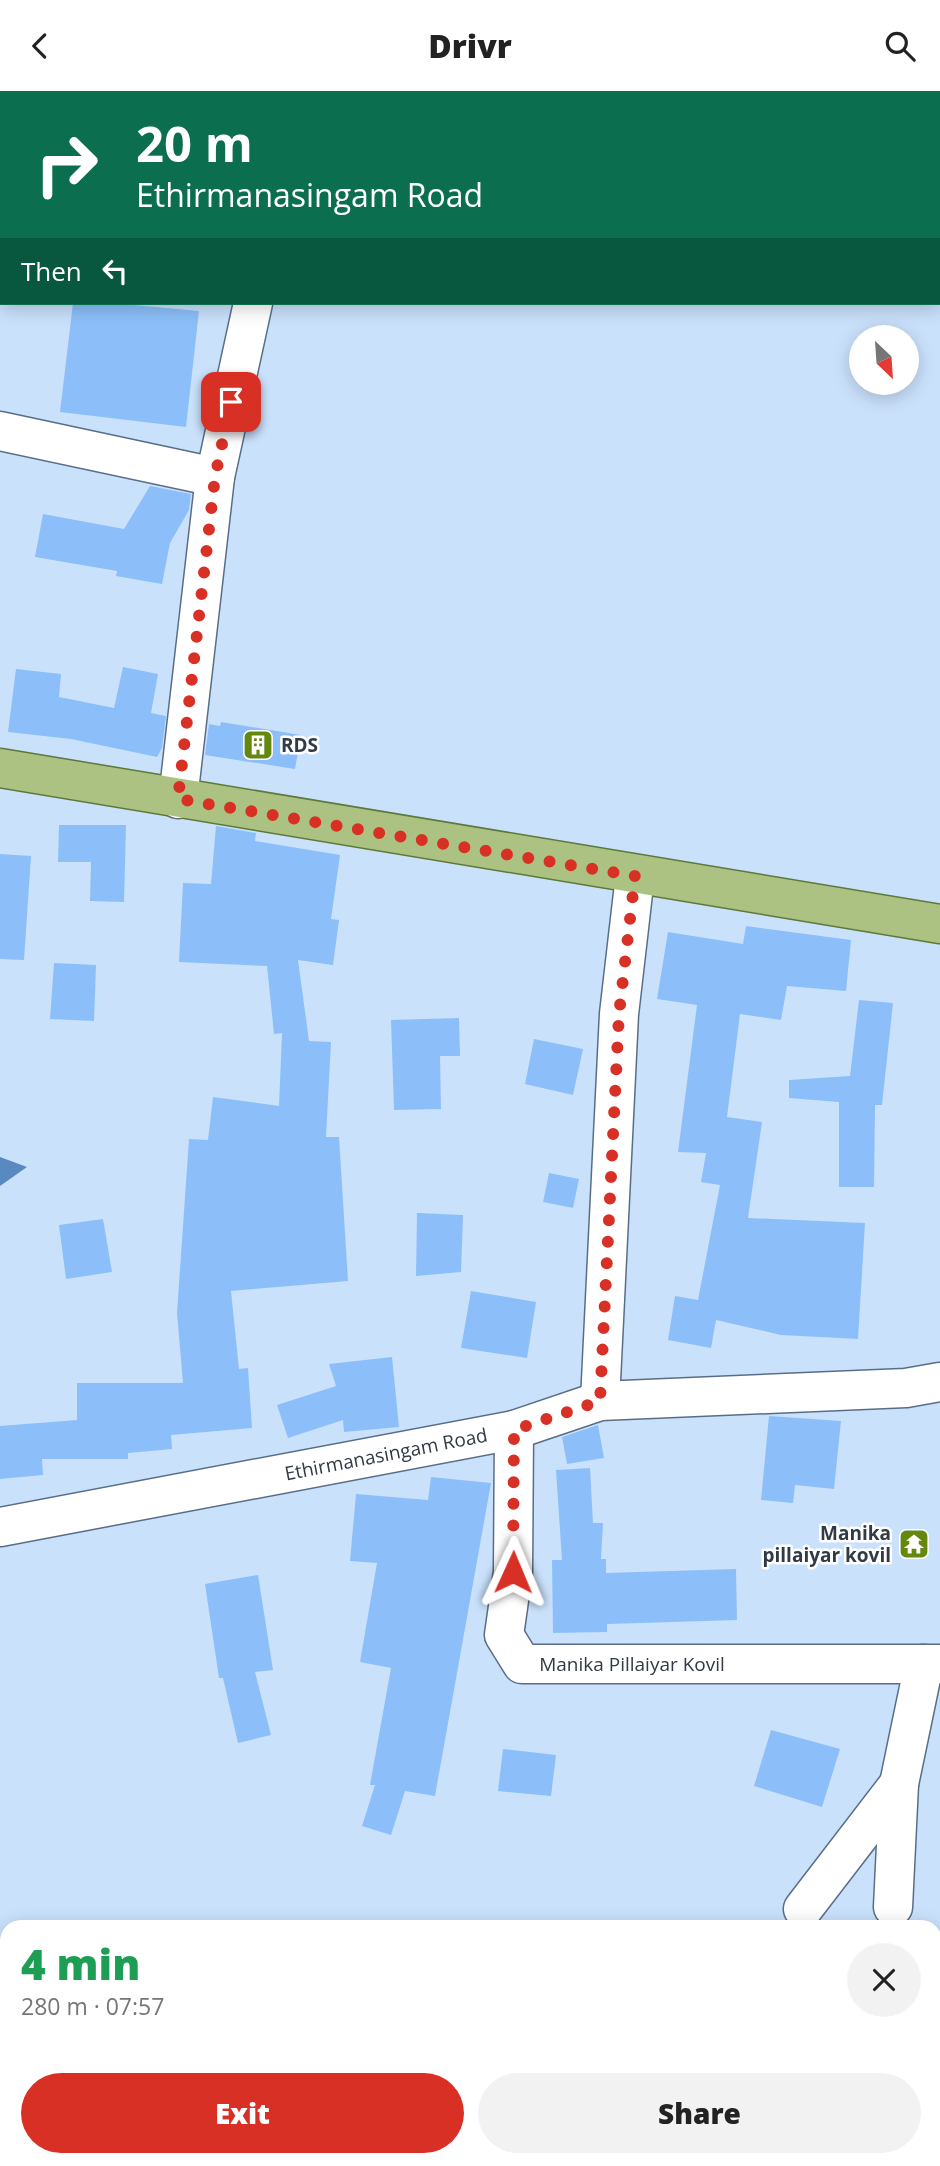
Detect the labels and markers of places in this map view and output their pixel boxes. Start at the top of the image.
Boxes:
pin [201,372,261,432]
building icon: RDS [241,728,275,762]
place label: RDS [281,732,318,758]
place label: Manika pillaiyar kovil [763,1520,891,1568]
temple icon: Manika pillaiyar kovil [897,1527,931,1561]

